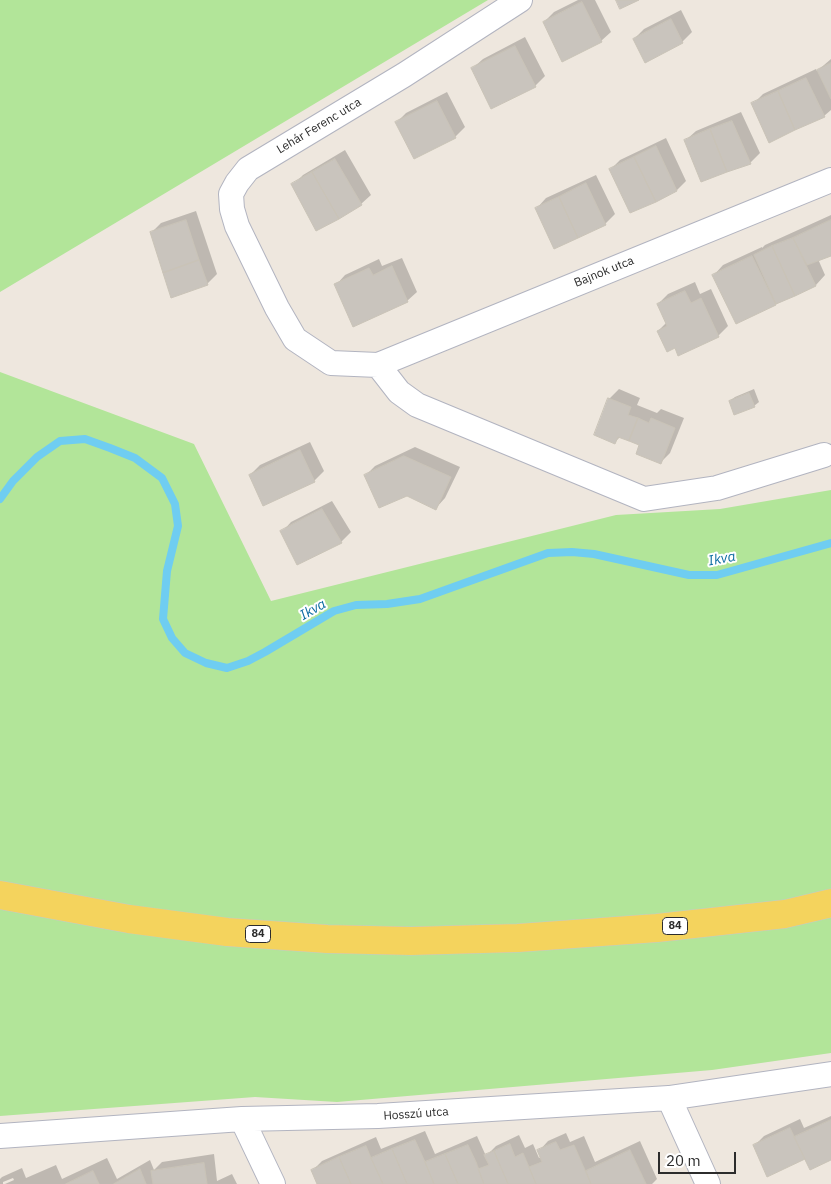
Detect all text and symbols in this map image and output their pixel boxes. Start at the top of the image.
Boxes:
street label: Lehár Ferenc utca [274,95,364,157]
street label: Bajnok utca [572,253,636,291]
water label: Ikva [707,548,737,570]
water label: Ikva [297,596,329,624]
road number: 84 [662,918,688,934]
road number: 84 [246,926,270,942]
street label: Hosszú utca [383,1105,449,1123]
scale bar [661,1142,738,1174]
text: 20 m [666,1151,701,1170]

